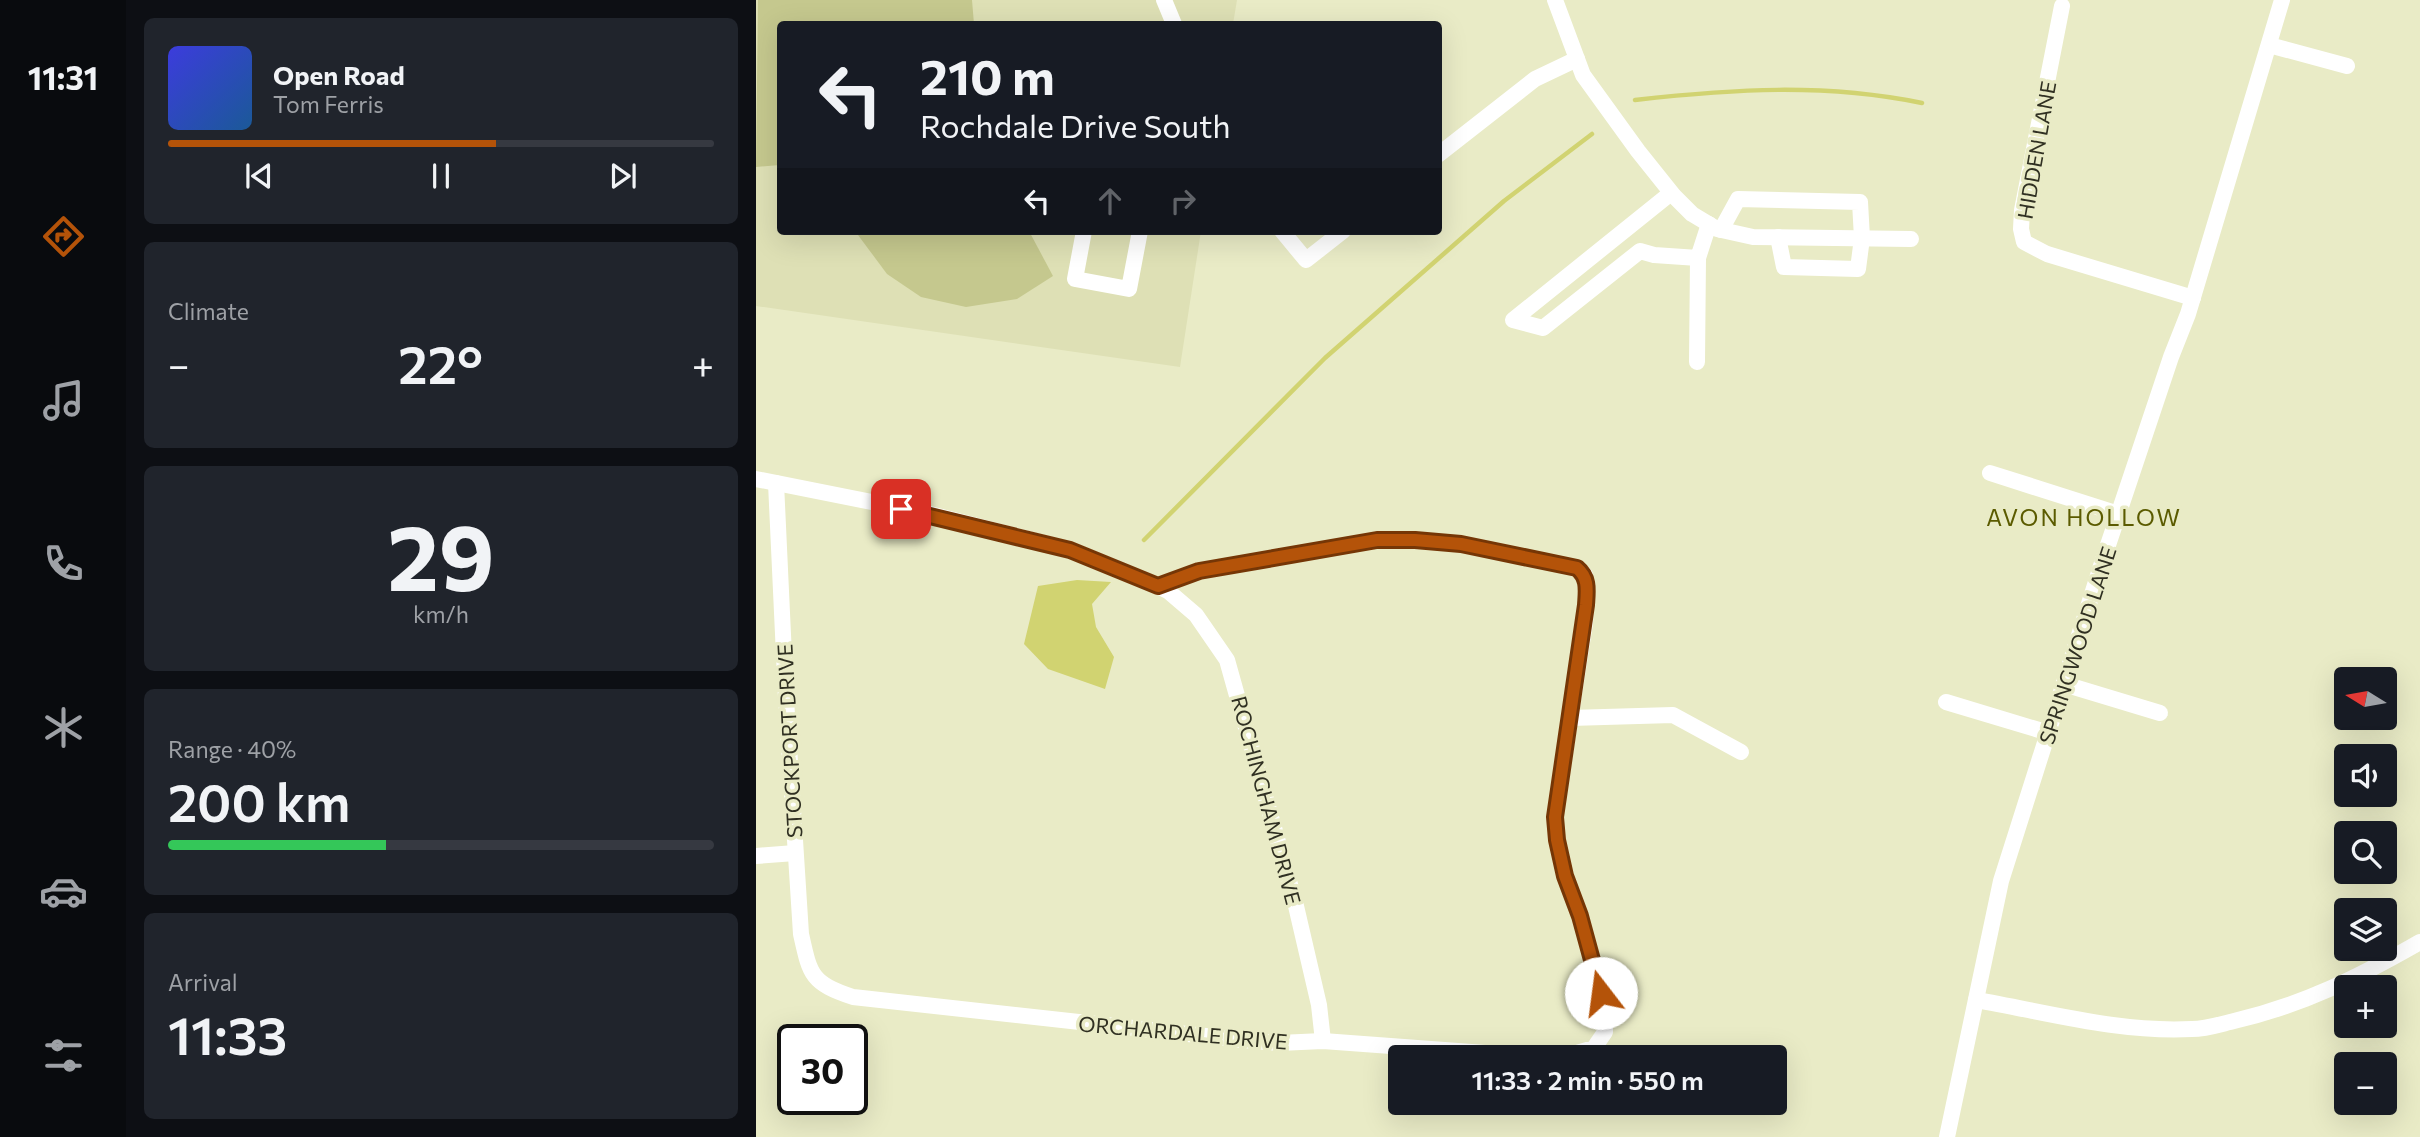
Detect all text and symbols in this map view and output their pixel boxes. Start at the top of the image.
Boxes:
text: 210 m [920,45,1055,105]
icon: left [805,49,896,140]
text: 11:31 [28,57,98,97]
text: Open Road [273,59,405,90]
street label: HIDDEN LANE [2012,79,2060,221]
text: Tom Ferris [273,90,384,118]
text: Rochdale Drive South [920,105,1231,145]
icon: previous [240,157,278,195]
icon: pause [422,157,460,195]
icon: next [604,157,642,195]
icon: left [1018,182,1056,220]
icon: ahead [1091,182,1129,220]
icon: right [1164,182,1202,220]
icon: directions [39,212,88,261]
text: Climate [168,297,249,325]
text: 22° [398,331,483,395]
text: − [168,340,190,387]
text: + [692,340,714,387]
icon: music [39,376,88,425]
pin [871,479,931,539]
icon: arrive [882,490,920,528]
text: 29 [387,498,495,610]
district label: AVON HOLLOW [1986,503,2182,531]
icon: phone [39,539,88,588]
street label: SPRINGWOOD LANE [2033,543,2121,747]
text: km/h [413,600,469,628]
street label: STOCKPORT DRIVE [771,643,807,839]
north arrow [2334,667,2398,730]
map controls [2334,667,2397,1115]
street label: ROCHINGHAM DRIVE [1227,693,1307,907]
icon: climate [39,703,88,752]
text: Range · 40% [168,735,296,763]
button: sound [2334,744,2397,807]
text: 200 km [168,769,350,833]
button: search [2334,821,2397,884]
icon: car [39,867,88,916]
button: layers [2334,898,2397,961]
position arrow [1564,956,1638,1030]
text: Arrival [168,968,238,996]
button: + [2334,975,2397,1038]
text: 11:33 [168,1002,287,1066]
street label: ORCHARDALE DRIVE [1077,1010,1289,1054]
speed limit sign: 30 [777,1024,868,1115]
icon: filters [39,1031,88,1080]
button: − [2334,1052,2397,1115]
text: 11:33 · 2 min · 550 m [1471,1064,1704,1095]

